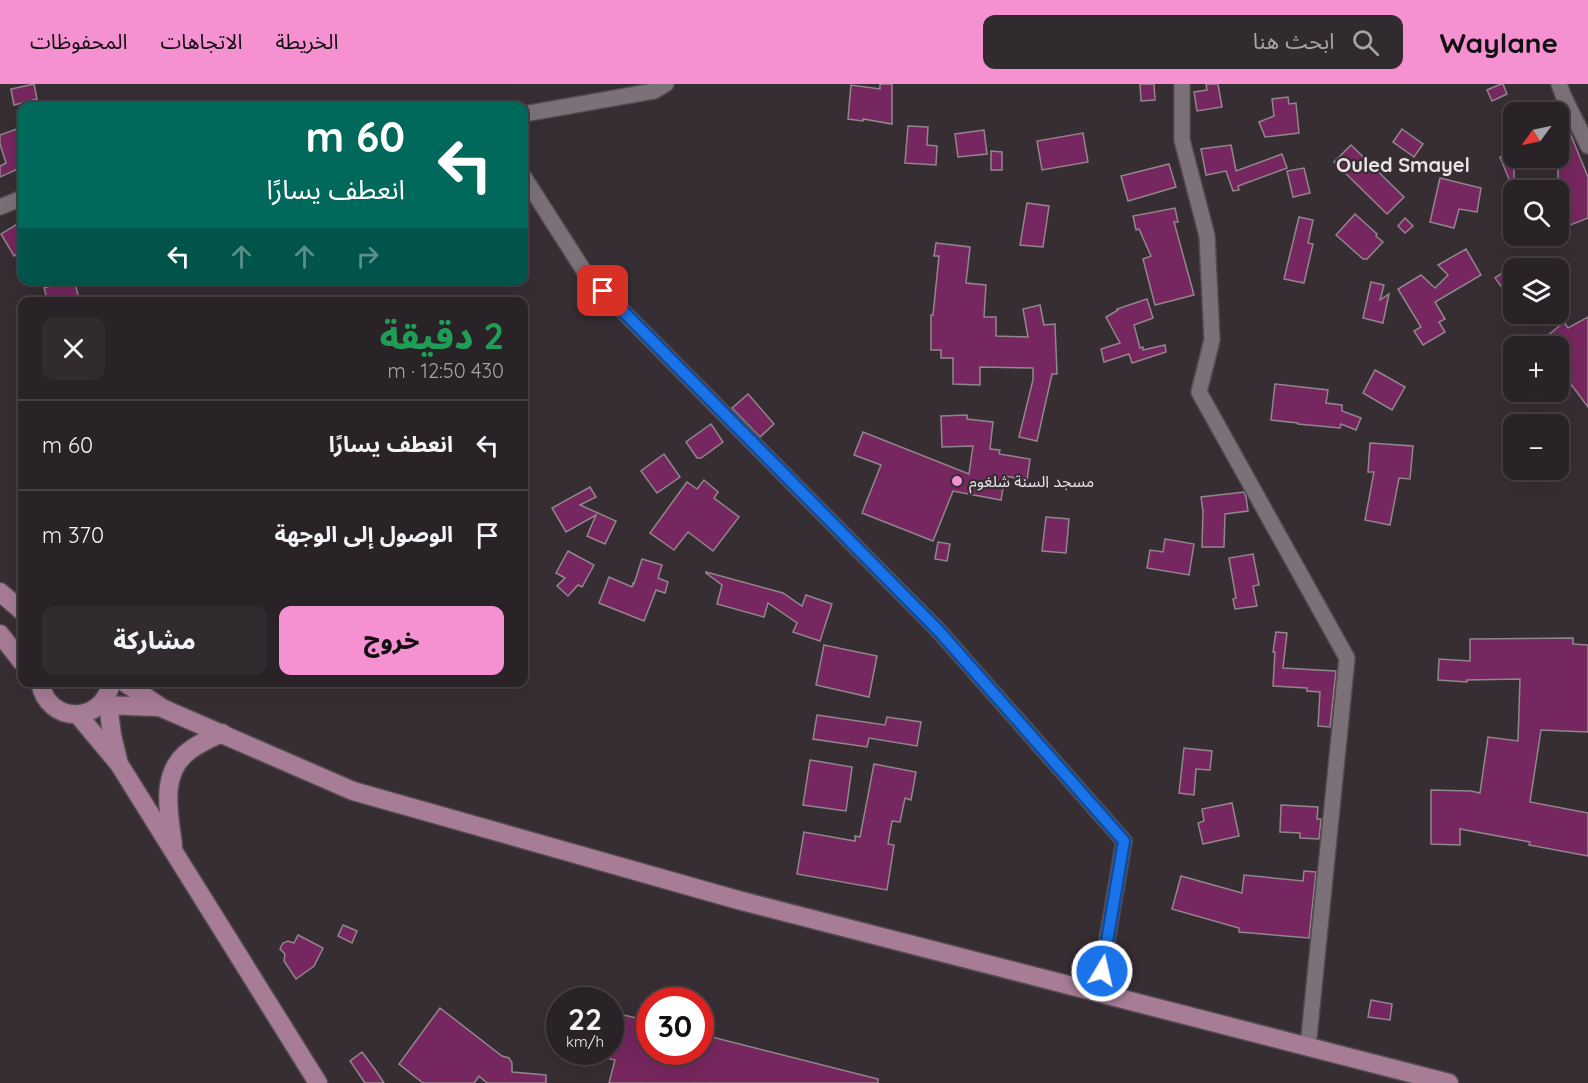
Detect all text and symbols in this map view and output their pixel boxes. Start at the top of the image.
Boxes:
search box [983,15,1403,69]
text: Waylane [1439,25,1558,60]
icon: search [1349,26,1382,59]
text: ابحث هنا [1253,27,1334,55]
text: المحفوظات [30,28,127,54]
text: الاتجاهات [160,28,242,54]
text: الخريطة [275,28,338,54]
north arrow [1503,102,1569,168]
map controls [1503,102,1569,480]
text: 60 m [305,110,405,163]
icon: left [426,126,504,204]
district label: Ouled Smayel [1336,152,1470,177]
text: انعطف يسارًا [267,172,405,206]
button: search [1503,180,1569,246]
icon: left [162,240,195,273]
icon: ahead [225,240,258,273]
icon: ahead [288,240,321,273]
icon: right [351,240,384,273]
button: layers [1503,258,1569,324]
pin [577,265,628,316]
icon: arrive [586,274,619,307]
text: 2 دقيقة [379,313,504,358]
button: close [42,317,105,380]
button: + [1503,336,1569,402]
text: 430 m · 12:50 [388,358,504,383]
button: − [1503,414,1569,480]
icon: left [471,429,504,462]
text: انعطف يسارًا [329,430,453,458]
text: 60 m [42,431,93,459]
place label: مسجد السنة شلغوم [969,471,1094,494]
marker: مسجد السنة شلغوم [950,474,964,488]
icon: arrive [471,519,504,552]
text: الوصول إلى الوجهة [275,520,453,548]
text: 370 m [42,521,104,549]
button: مشاركة [42,606,267,675]
button: خروج [279,606,504,675]
position arrow [1070,939,1134,1003]
speed limit sign: 30 [636,987,714,1065]
text: 22 [568,1000,602,1038]
text: km/h [566,1032,604,1051]

